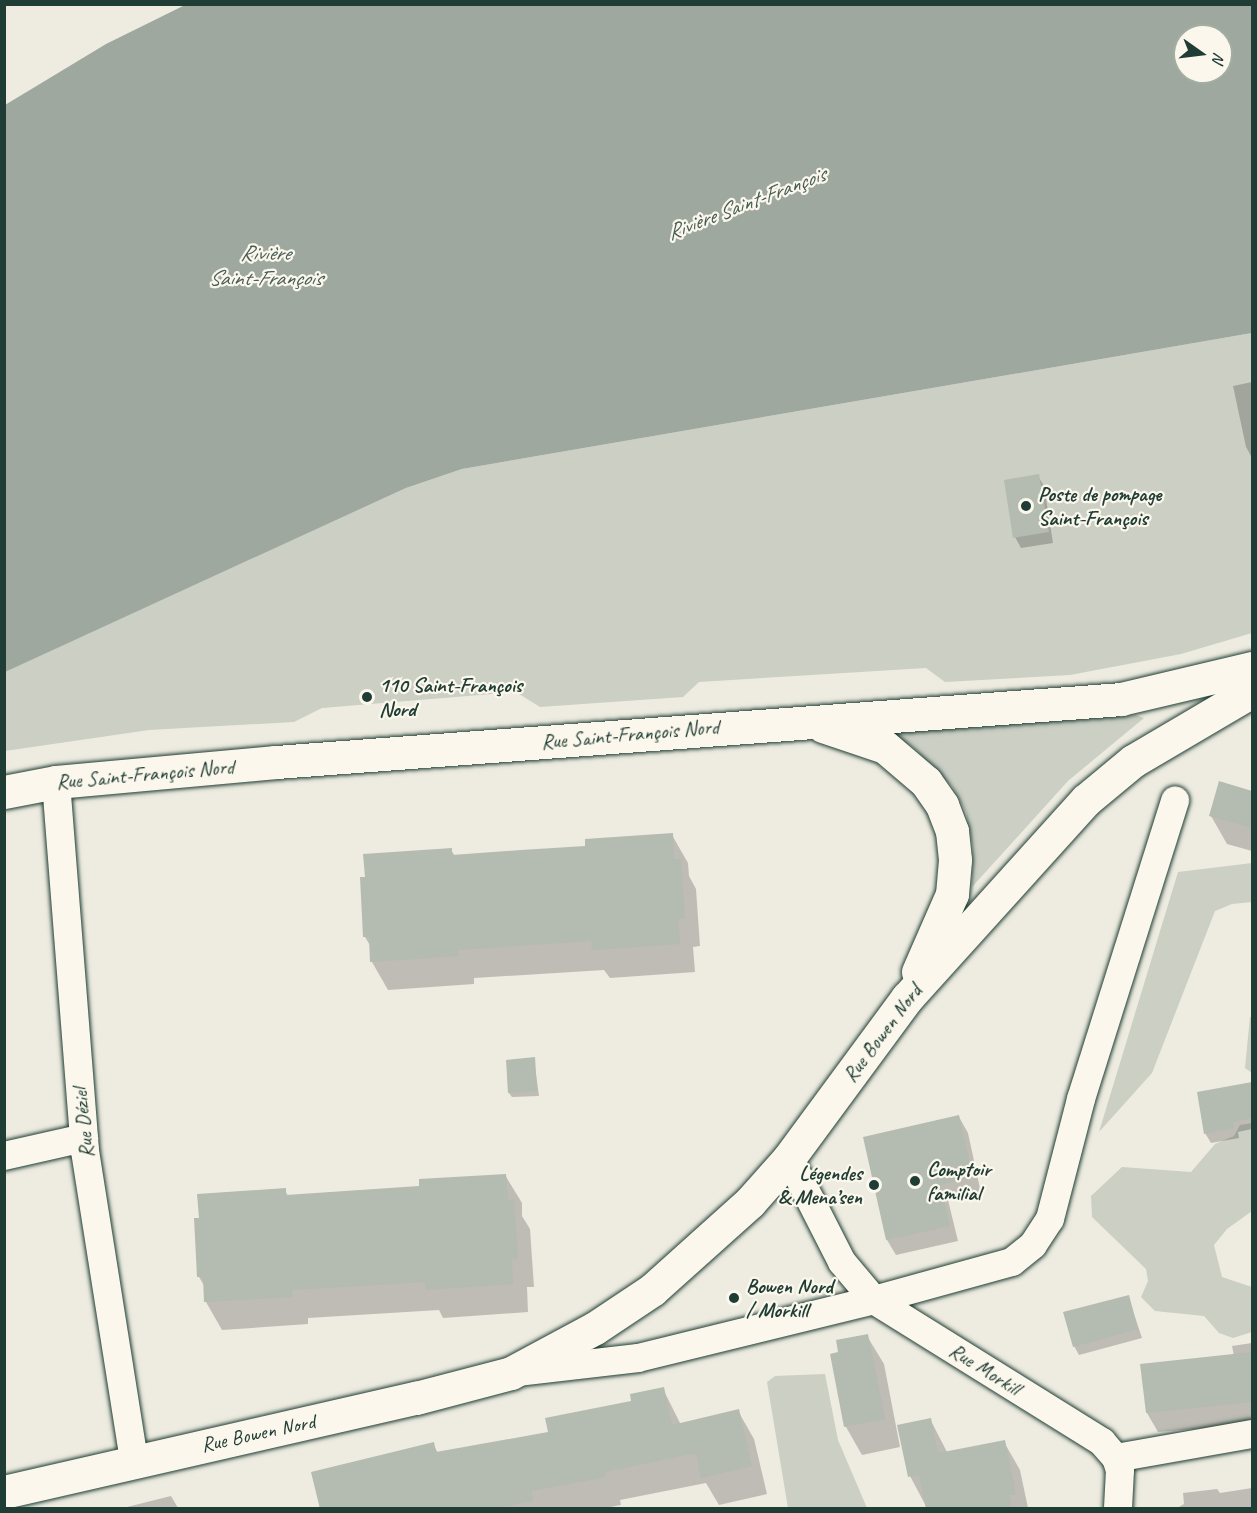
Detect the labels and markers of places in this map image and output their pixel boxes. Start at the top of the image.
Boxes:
place label: Poste de pompage Saint-François [1038,481,1161,531]
marker: Poste de pompage Saint-François [1019,499,1033,513]
place label: 110 Saint-François Nord [379,672,522,722]
marker: 110 Saint-François Nord [360,690,374,704]
place label: Comptoir familial [927,1156,991,1206]
place label: Légendes & Mena’sen [778,1160,862,1210]
marker: Comptoir familial [908,1174,922,1188]
marker: Légendes & Mena’sen [867,1178,881,1192]
place label: Bowen Nord / Morkill [746,1273,834,1323]
marker: Bowen Nord / Morkill [727,1291,741,1305]

